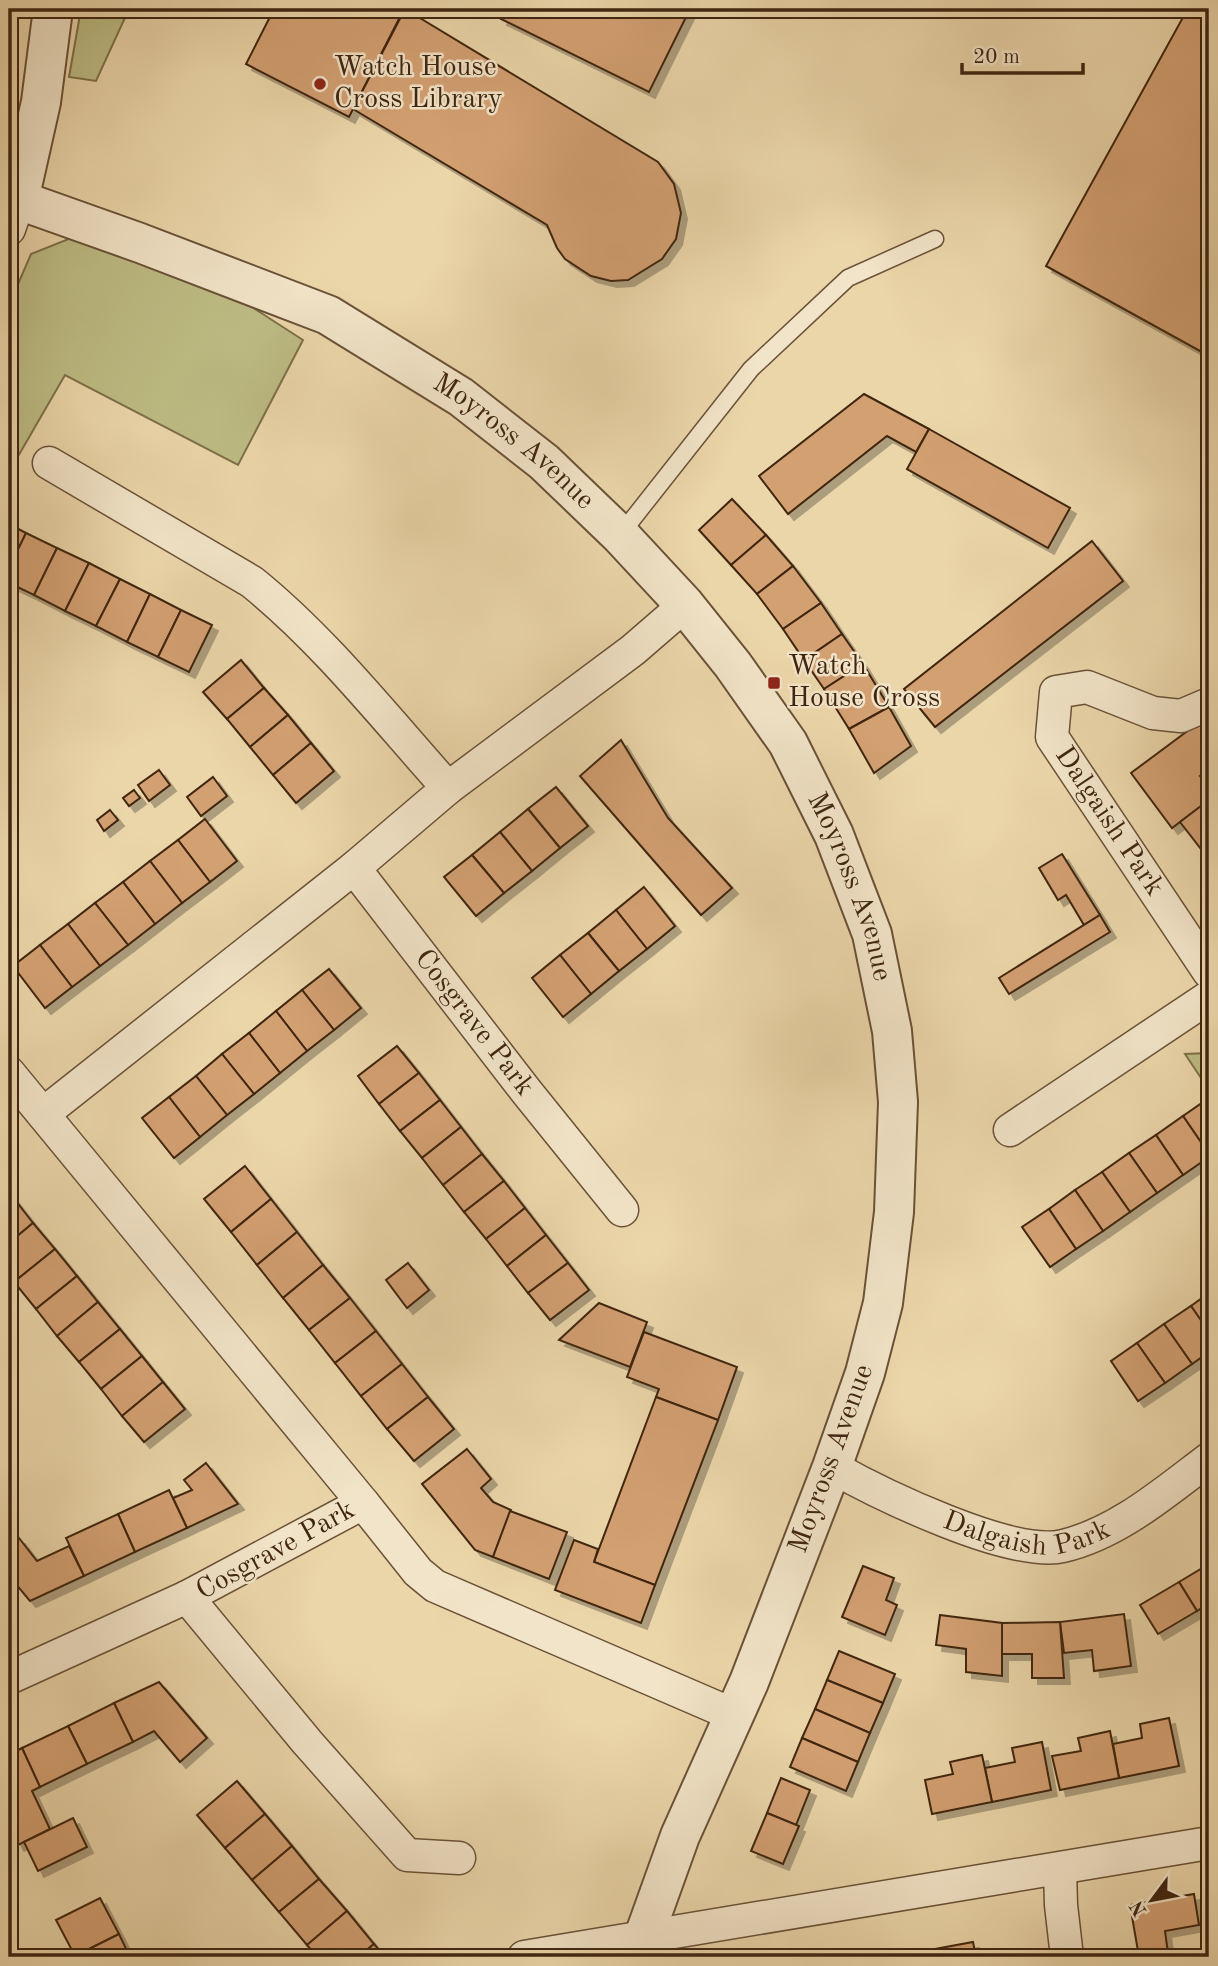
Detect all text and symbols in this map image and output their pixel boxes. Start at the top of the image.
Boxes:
scale bar [962,32,1083,76]
text: 20 m [973,47,1020,68]
place label: Watch House Cross Library [334,54,503,114]
marker: Watch House Cross Library [312,76,328,92]
street label: Moyross Avenue [428,369,599,516]
place label: Watch House Cross [788,653,940,713]
marker: Watch House Cross [766,675,782,691]
street label: Dalgaish Park [1049,742,1168,901]
street label: Moyross Avenue [801,788,895,984]
street label: Cosgrave Park [409,945,539,1102]
street label: Moyross Avenue [785,1361,879,1557]
street label: Cosgrave Park [192,1496,360,1606]
street label: Dalgaish Park [939,1507,1115,1562]
north arrow [1116,1864,1186,1934]
text: N [1128,1896,1152,1919]

